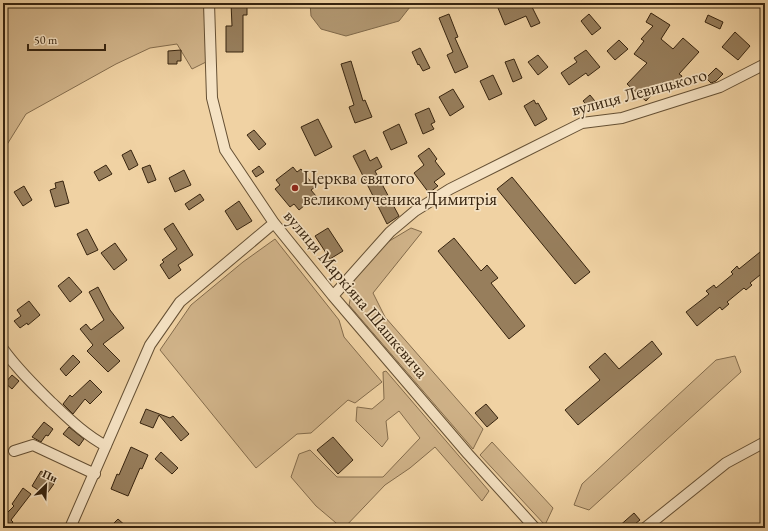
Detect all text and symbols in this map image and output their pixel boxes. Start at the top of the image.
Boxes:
scale bar [28,26,105,52]
text: 50 m [34,32,58,48]
street label: вулиця Левицького [569,62,709,121]
place label: Церква святого великомученика Димитрія [303,166,497,210]
marker: Церква святого великомученика Димитрія [290,183,300,193]
street label: вулиця Маркіяна Шашкевича [279,205,434,383]
north arrow [26,465,66,505]
text: Пн [40,466,60,486]

